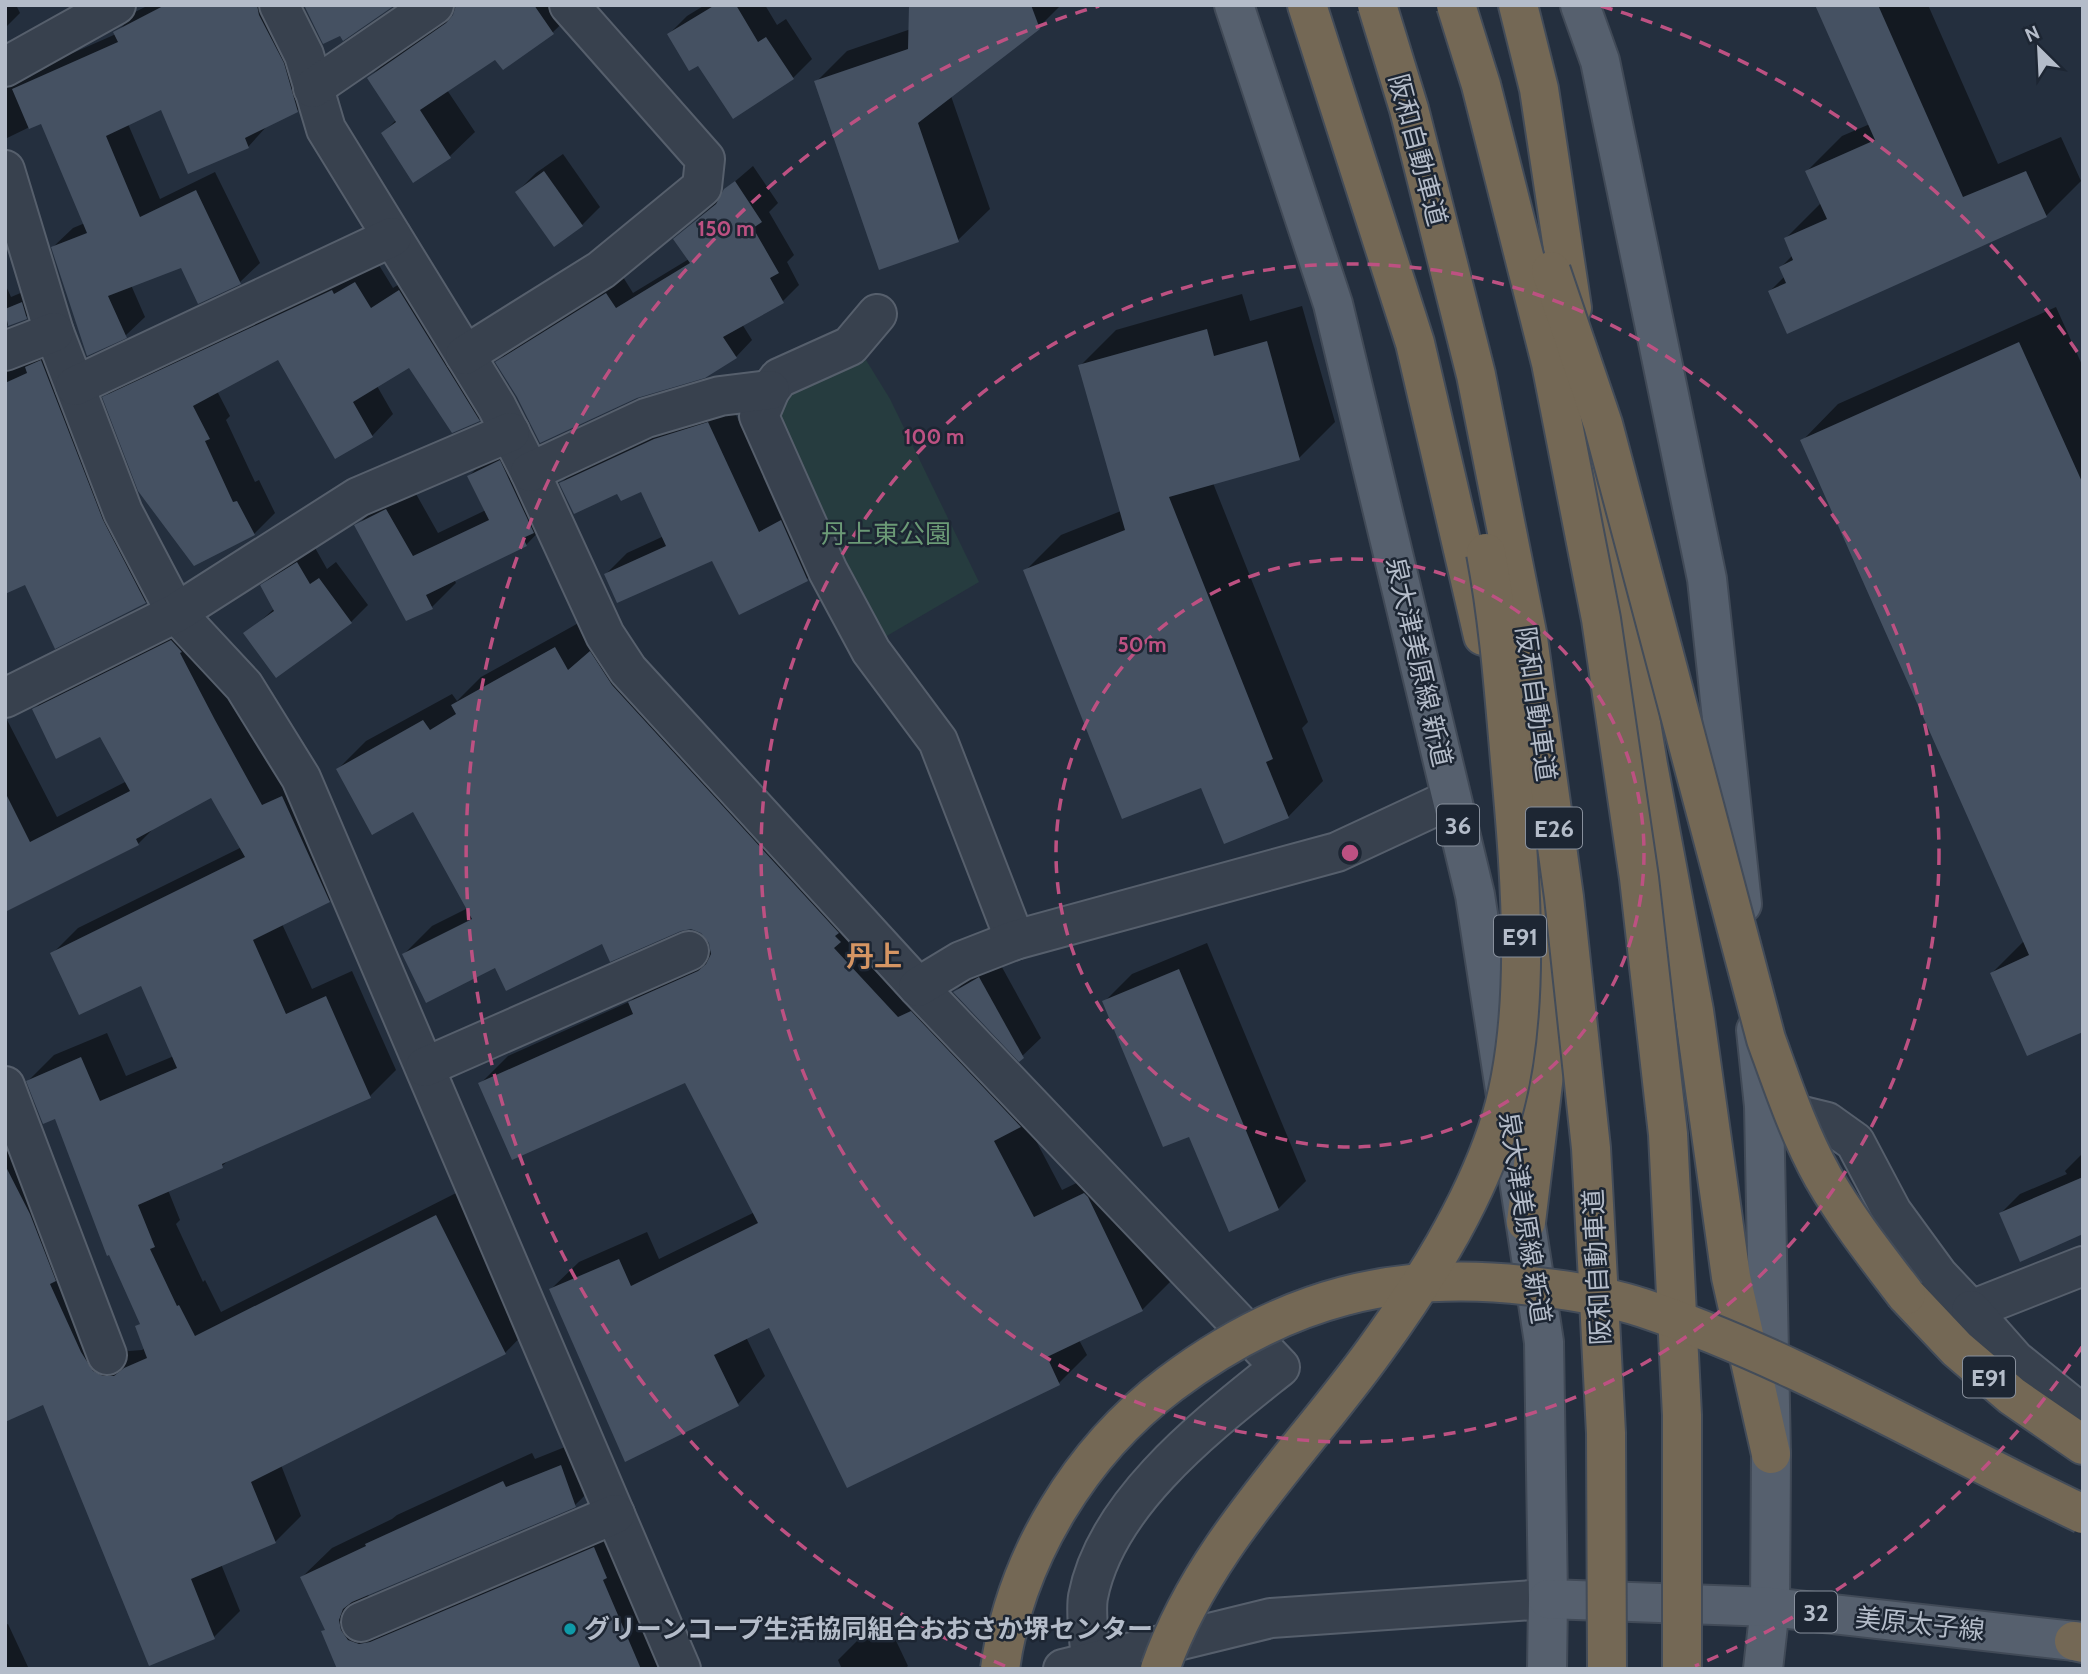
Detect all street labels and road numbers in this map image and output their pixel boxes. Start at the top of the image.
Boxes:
street label: 阪和自動車道 [1382,71,1454,229]
street label: 泉大津美原線 新道 [1379,554,1459,770]
street label: 阪和自動車道 [1509,625,1563,783]
road number: 36 [1437,804,1479,846]
road number: E26 [1526,808,1582,848]
road number: E91 [1494,916,1546,956]
street label: 泉大津美原線 新道 [1492,1110,1558,1326]
street label: 阪和自動車道 [1577,1188,1617,1346]
road number: E91 [1963,1357,2015,1398]
road number: 32 [1795,1592,1837,1632]
street label: 美原太子線 [1854,1601,1986,1647]

